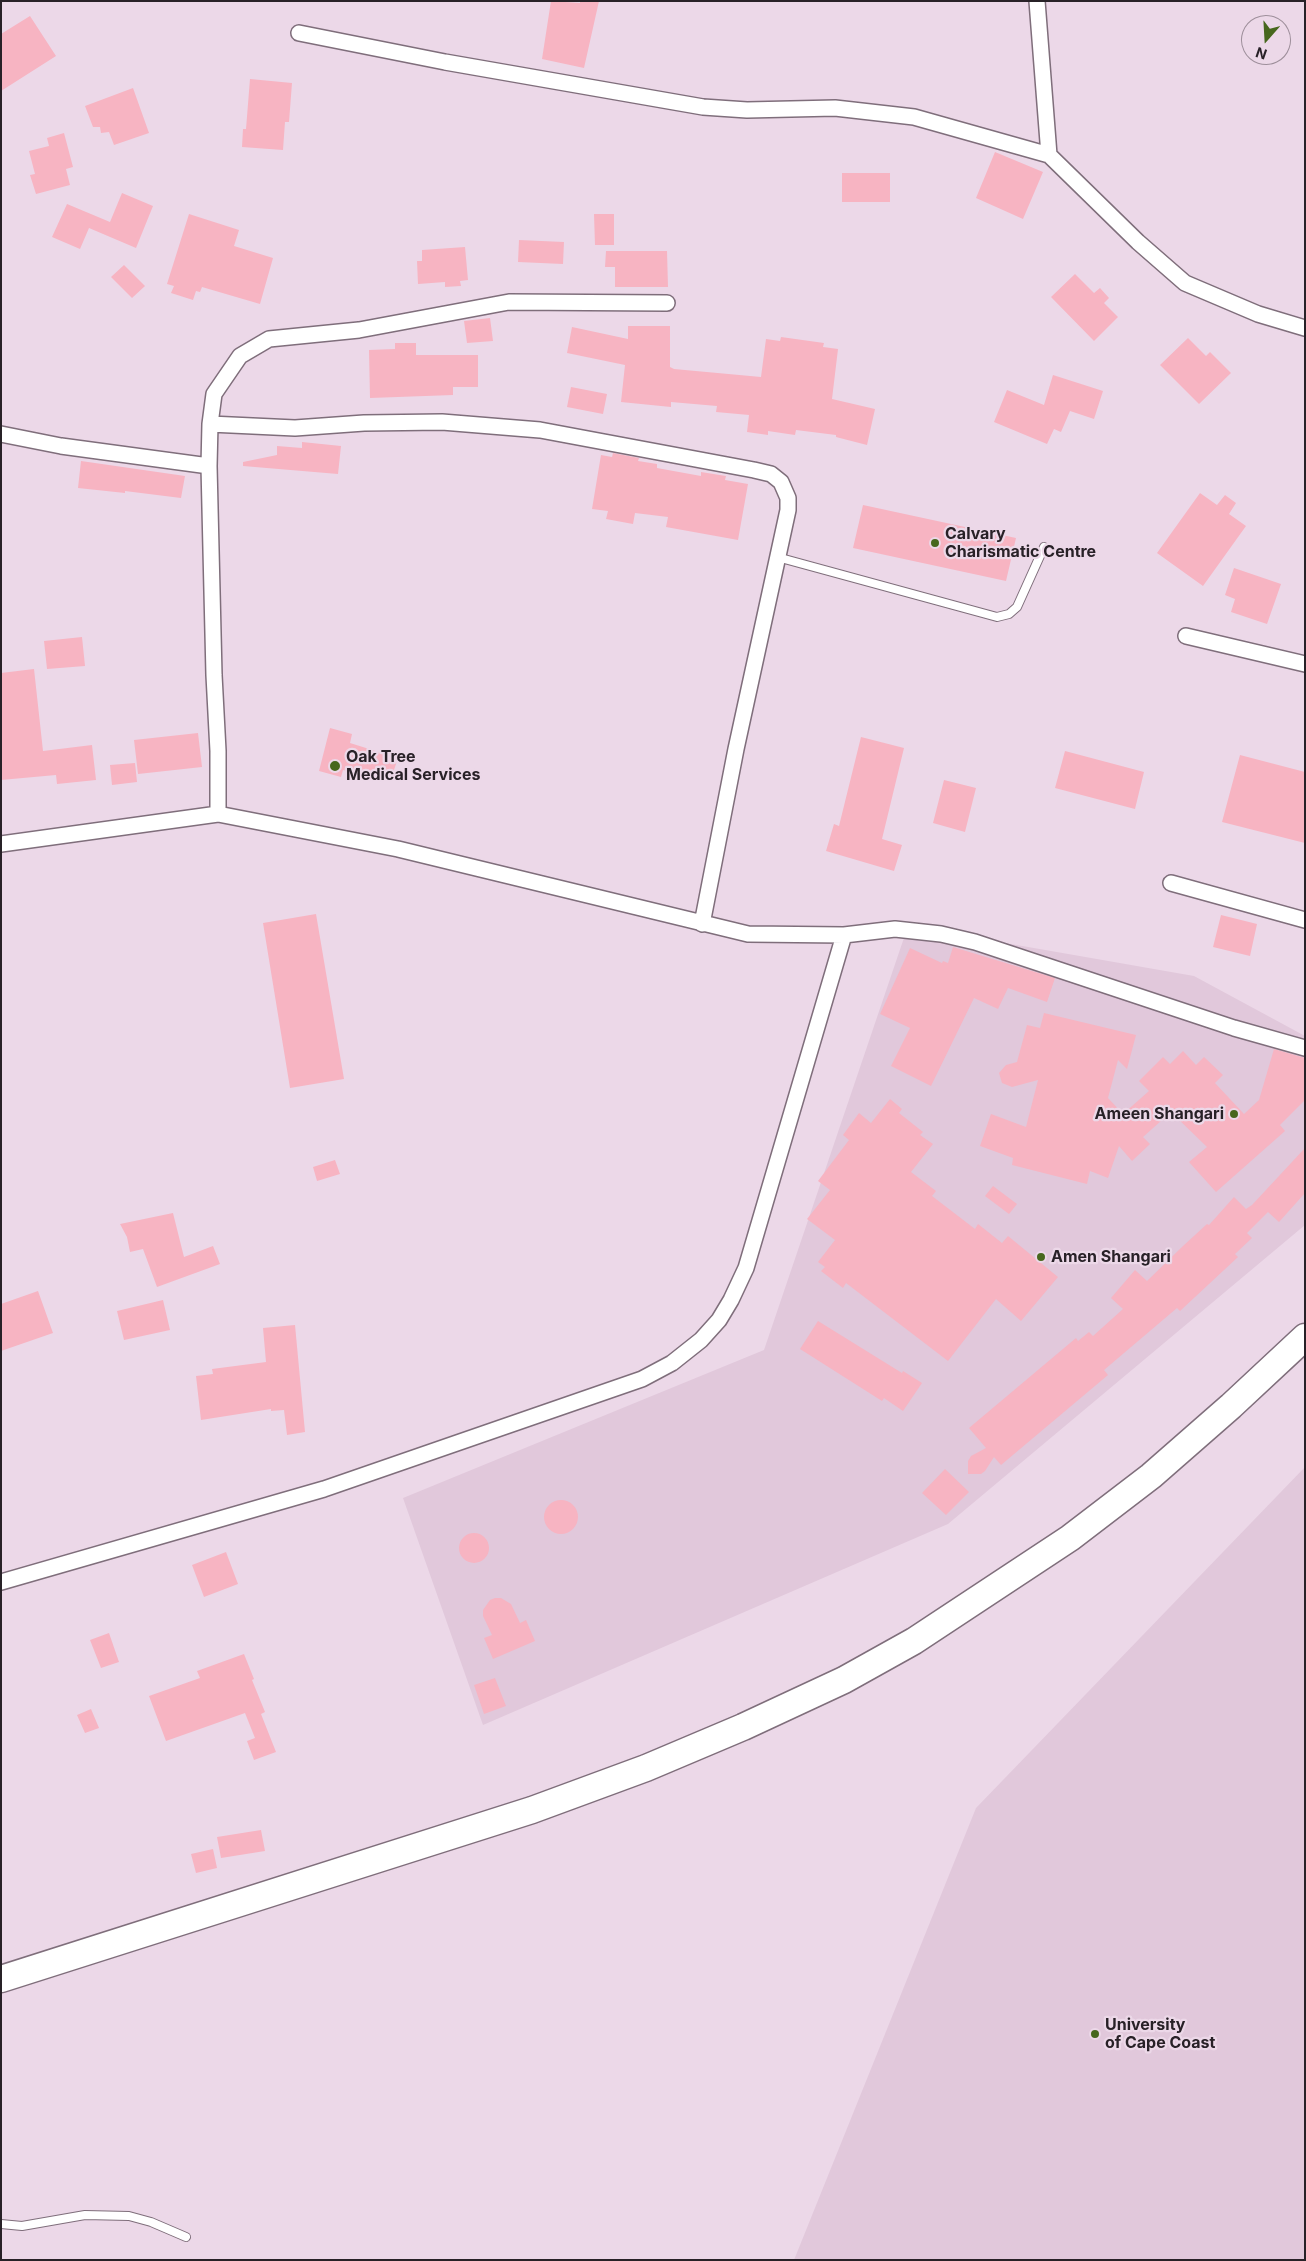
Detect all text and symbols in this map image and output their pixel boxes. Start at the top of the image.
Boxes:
north arrow [1241,15,1291,65]
text: N [1253,44,1269,63]
place label: Calvary Charismatic Centre [945,524,1096,562]
marker: Calvary Charismatic Centre [929,537,941,549]
place label: Oak Tree Medical Services [346,747,480,785]
marker: Oak Tree Medical Services [328,759,342,773]
place label: Ameen Shangari [1095,1104,1224,1124]
marker: Ameen Shangari [1228,1108,1240,1120]
place label: Amen Shangari [1051,1247,1171,1267]
marker: Amen Shangari [1035,1251,1047,1263]
place label: University of Cape Coast [1105,2015,1215,2053]
marker: University of Cape Coast [1089,2028,1101,2040]

